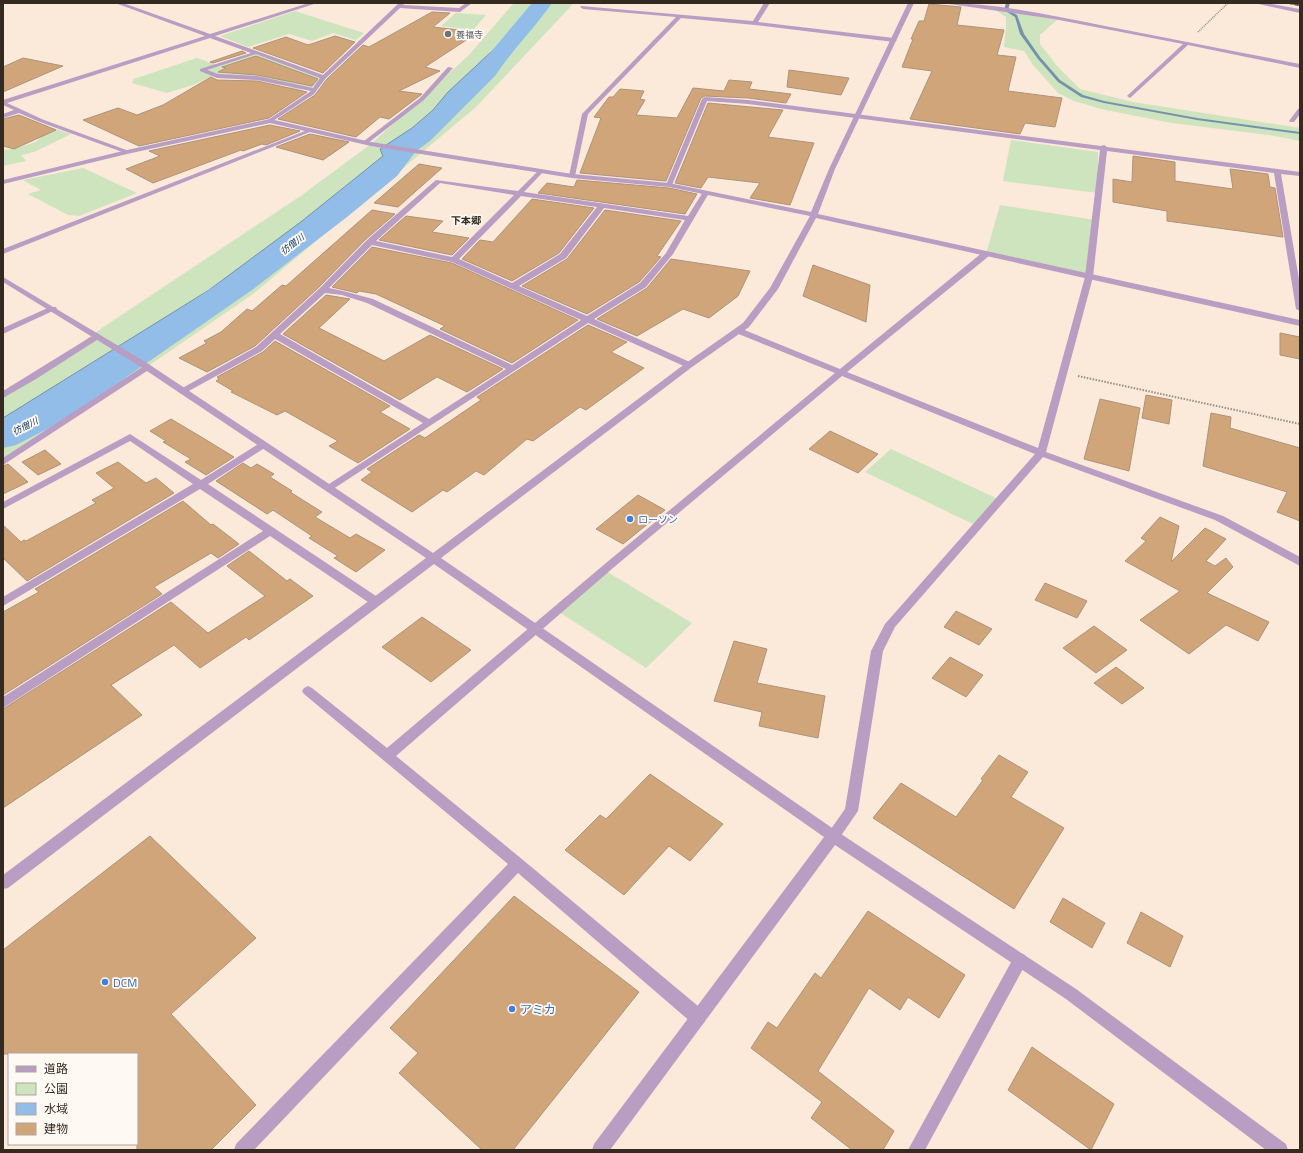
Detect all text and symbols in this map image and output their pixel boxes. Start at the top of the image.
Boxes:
place label: 養福寺 [456,28,483,41]
marker: 養福寺 [443,29,453,39]
district label: 下本郷 [451,213,482,228]
water label: 彷僧川 [277,230,307,257]
water label: 彷僧川 [10,414,41,438]
place label: ローソン [638,512,678,527]
marker: ローソン [625,514,635,524]
place label: DCM [113,973,137,992]
marker: DCM [100,977,110,987]
place label: アミカ [520,1000,556,1019]
marker: アミカ [507,1004,517,1014]
legend [8,1053,138,1145]
text: 道路 [44,1059,68,1078]
text: 公園 [44,1079,68,1098]
text: 水域 [44,1099,68,1118]
text: 建物 [44,1119,68,1138]

